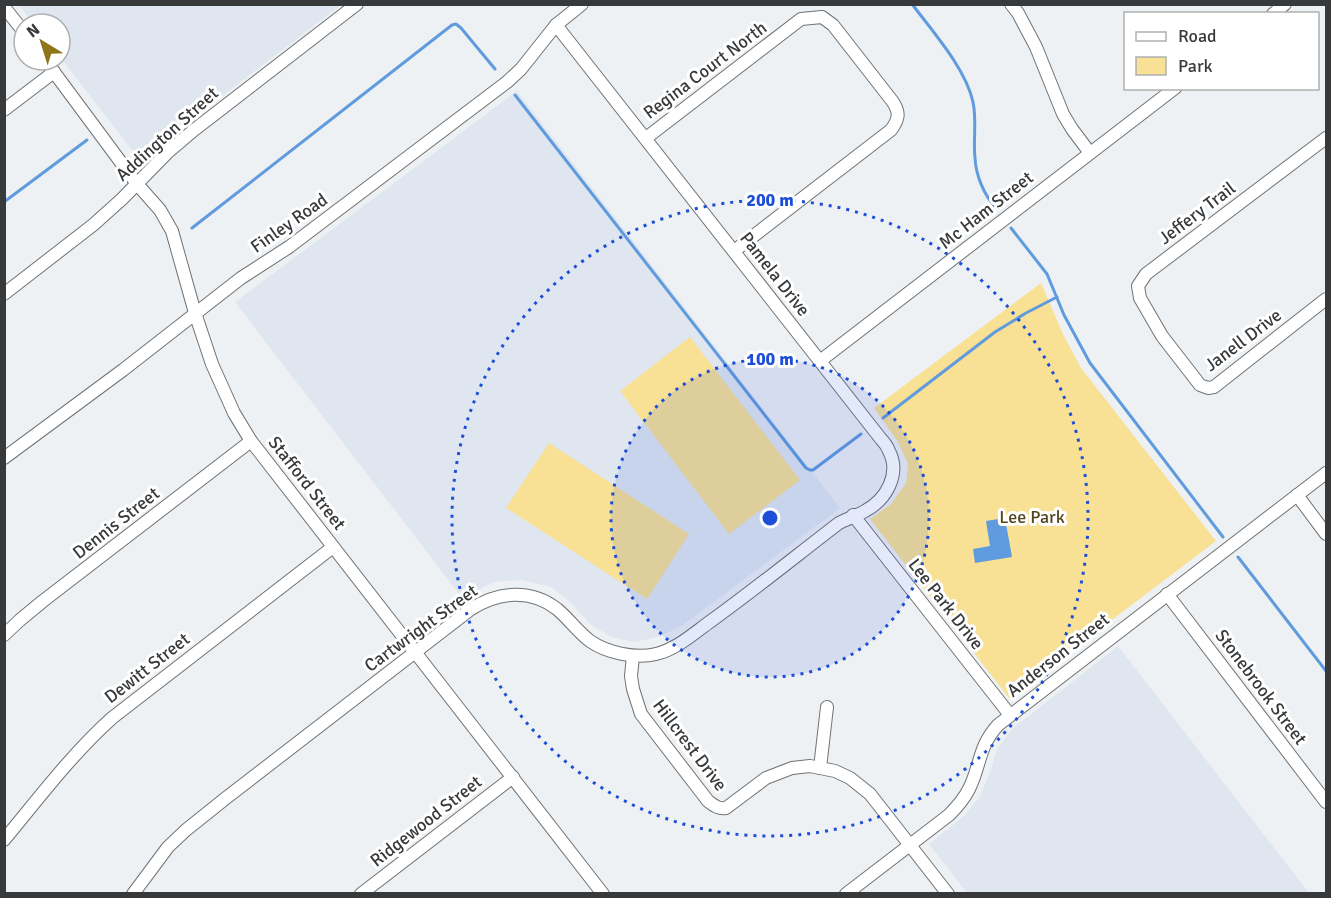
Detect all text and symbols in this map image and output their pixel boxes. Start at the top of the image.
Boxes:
north arrow [12,12,72,72]
legend [1124,12,1319,90]
street label: Regina Court North [639,16,771,124]
text: N [23,20,44,42]
text: Road [1178,25,1217,47]
text: Park [1178,55,1213,77]
street label: Addington Street [111,82,223,186]
street label: Mc Ham Street [935,166,1037,254]
street label: Jeffery Trail [1154,177,1240,249]
street label: Finley Road [246,189,332,257]
text: 200 m [746,189,794,211]
street label: Pamela Drive [735,227,815,321]
street label: Janell Drive [1200,304,1286,376]
text: 100 m [746,348,794,370]
street label: Stafford Street [264,432,350,534]
street label: Dennis Street [68,482,164,564]
park label: Lee Park [999,506,1065,528]
centre of rings [760,508,780,528]
street label: Lee Park Drive [904,554,988,654]
street label: Cartwright Street [360,580,482,676]
street label: Anderson Street [1002,608,1114,702]
street label: Stonebrook Street [1210,625,1312,749]
street label: Dewitt Street [100,628,194,708]
street label: Hillcrest Drive [648,695,732,795]
street label: Ridgewood Street [366,771,486,871]

